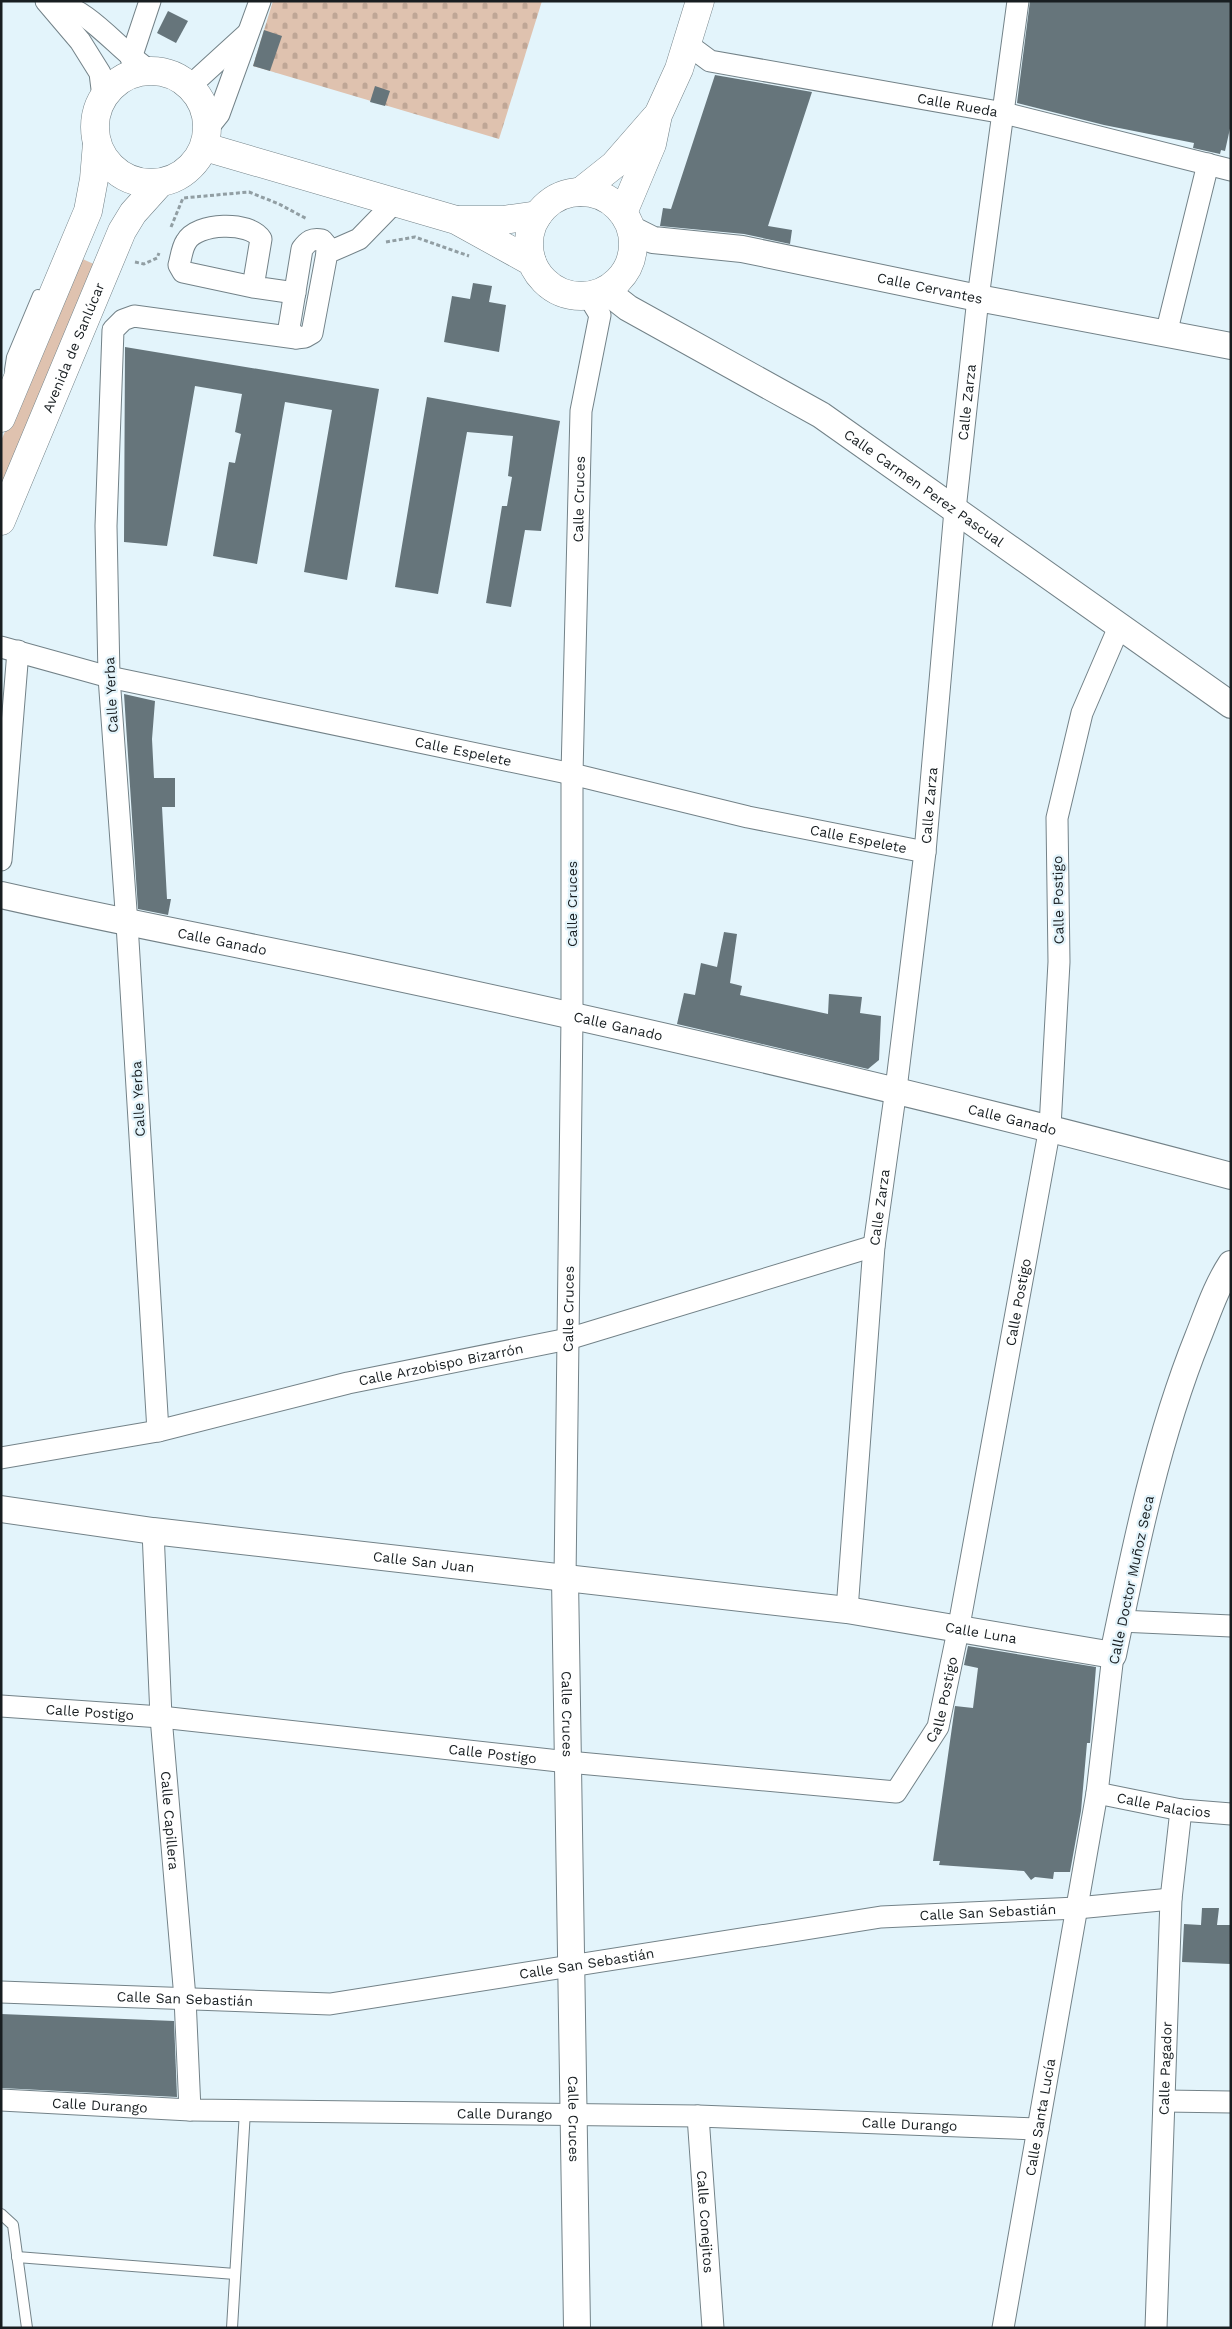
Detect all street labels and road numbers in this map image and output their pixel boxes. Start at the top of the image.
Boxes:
street label: Calle Rueda [916,90,999,120]
street label: Calle Cervantes [876,269,984,307]
street label: Avenida de Sanlúcar [39,280,108,415]
street label: Calle Zarza [955,363,979,441]
street label: Calle Carmen Perez Pascual [841,426,1008,550]
street label: Calle Cruces [570,456,588,542]
street label: Calle Yerba [101,657,121,733]
street label: Calle Espelete [413,733,513,769]
street label: Calle Zarza [918,766,940,844]
street label: Calle Espelete [809,821,908,856]
street label: Calle Postigo [1049,856,1067,944]
street label: Calle Cruces [564,861,580,947]
street label: Calle Ganado [176,925,268,958]
street label: Calle Ganado [572,1008,664,1044]
street label: Calle Yerba [128,1061,148,1137]
street label: Calle Ganado [966,1101,1058,1138]
street label: Calle Zarza [866,1168,893,1247]
street label: Calle Postigo [1002,1257,1034,1347]
street label: Calle Cruces [560,1266,577,1352]
street label: Calle Arzobispo Bizarrón [357,1340,525,1389]
street label: Calle Doctor Muñoz Seca [1105,1494,1157,1666]
street label: Calle San Juan [372,1548,475,1576]
street label: Calle Luna [944,1619,1018,1647]
street label: Calle Postigo [922,1655,960,1746]
street label: Calle Cruces [558,1671,576,1757]
street label: Calle Postigo [45,1701,135,1723]
street label: Calle Postigo [448,1741,538,1766]
street label: Calle Capillera [158,1770,182,1871]
street label: Calle Palacios [1115,1789,1211,1820]
street label: Calle San Sebastián [919,1901,1056,1923]
street label: Calle San Sebastián [518,1945,655,1982]
street label: Calle San Sebastián [116,1988,253,2009]
street label: Calle Pagador [1155,2021,1175,2115]
street label: Calle Santa Lucía [1022,2057,1058,2177]
street label: Calle Cruces [565,2076,582,2162]
street label: Calle Durango [52,2095,148,2116]
street label: Calle Durango [457,2105,553,2122]
street label: Calle Durango [861,2114,958,2134]
street label: Calle Conejitos [694,2170,717,2274]

